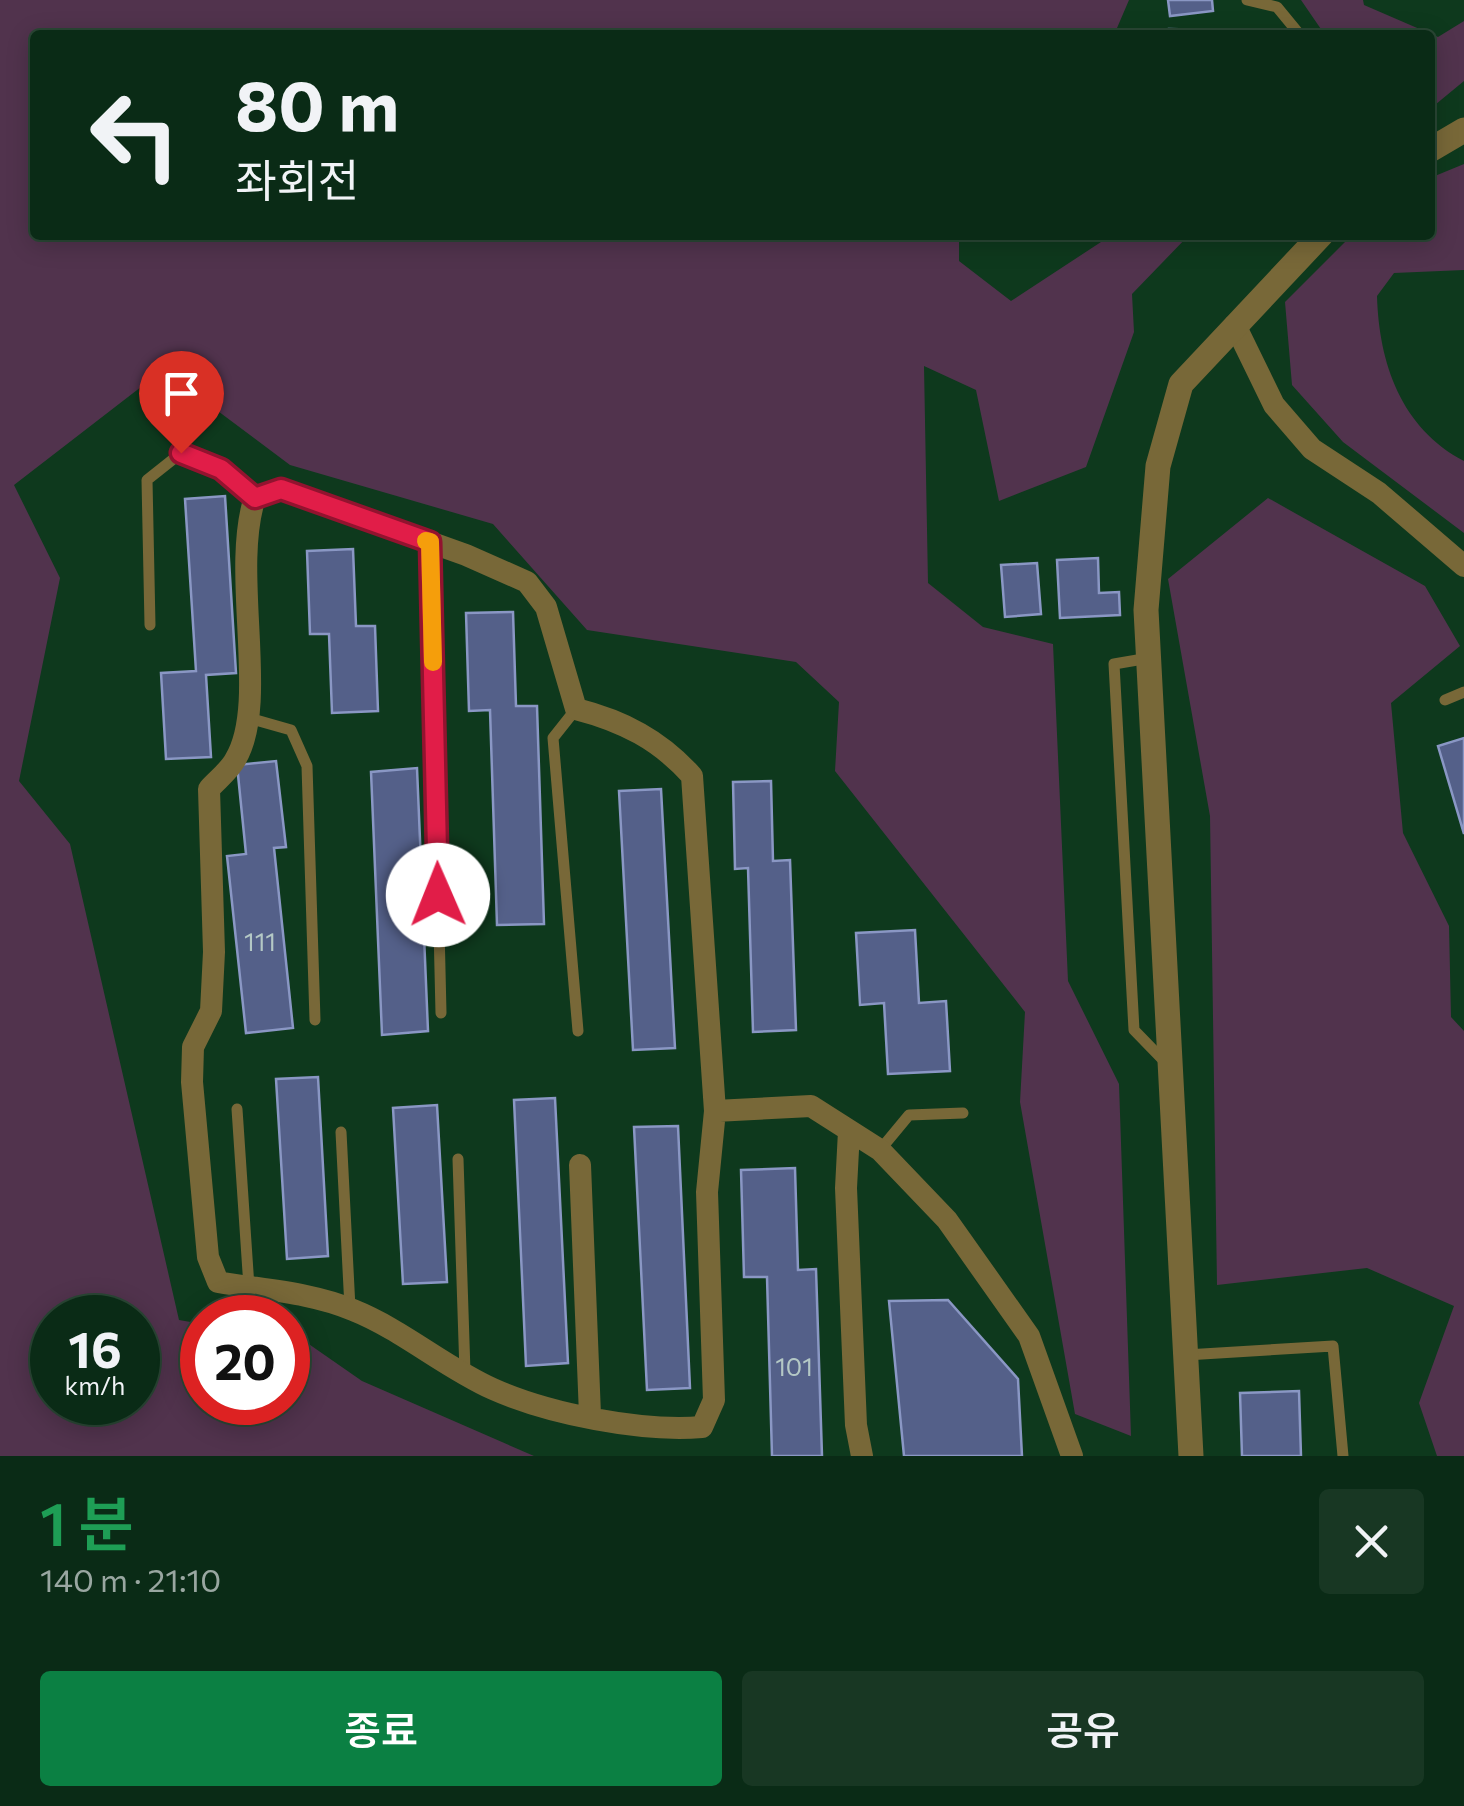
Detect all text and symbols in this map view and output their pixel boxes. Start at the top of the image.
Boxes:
text: 80 m [235,60,399,145]
icon: left [70,70,200,200]
text: 좌회전 [235,151,359,206]
pin [139,351,224,454]
icon: arrive [154,366,209,421]
position arrow [386,843,490,947]
house number: 111 [244,926,276,956]
speed limit sign: 20 [180,1295,310,1425]
text: 16 [68,1317,122,1378]
house number: 101 [775,1351,813,1381]
text: km/h [65,1370,125,1400]
text: 1 분 [40,1485,133,1558]
button: close [1319,1489,1424,1594]
text: 140 m · 21:10 [40,1559,221,1599]
button: 종료 [40,1671,722,1786]
button: 공유 [742,1671,1424,1786]

